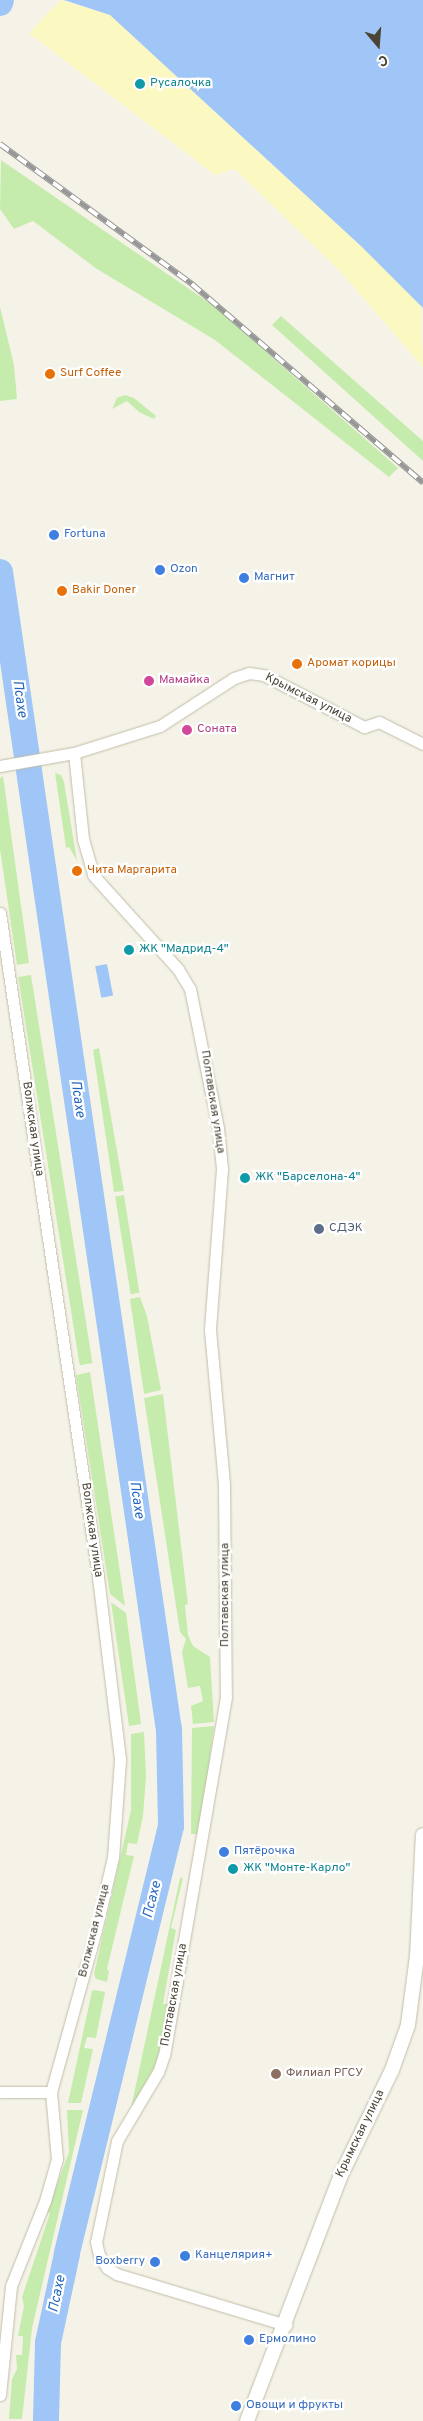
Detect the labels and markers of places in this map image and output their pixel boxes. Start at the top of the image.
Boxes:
place label: Русалочка [150,77,211,91]
marker: Русалочка [134,78,146,90]
place label: Surf Coffee [60,367,121,381]
marker: Surf Coffee [44,368,56,380]
place label: Fortuna [64,528,105,542]
marker: Fortuna [48,529,60,541]
place label: Ozon [170,563,198,577]
marker: Ozon [154,564,166,576]
place label: Магнит [254,571,295,585]
marker: Магнит [238,572,250,584]
place label: Bakir Doner [72,584,136,598]
marker: Bakir Doner [56,585,68,597]
place label: Аромат корицы [307,657,396,671]
marker: Аромат корицы [291,658,303,670]
place label: Мамайка [159,674,209,688]
marker: Мамайка [143,675,155,687]
place label: Соната [197,723,237,737]
marker: Соната [181,724,193,736]
place label: Чита Маргарита [87,864,177,878]
marker: Чита Маргарита [71,865,83,877]
place label: ЖК "Мадрид-4" [139,943,229,957]
marker: ЖК "Мадрид-4" [123,944,135,956]
place label: ЖК "Барселона-4" [255,1171,360,1185]
marker: ЖК "Барселона-4" [239,1172,251,1184]
place label: СДЭК [329,1222,363,1236]
marker: СДЭК [313,1223,325,1235]
place label: Пятёрочка [234,1845,295,1859]
marker: Пятёрочка [218,1846,230,1858]
place label: ЖК "Монте-Карло" [243,1862,350,1876]
marker: ЖК "Монте-Карло" [227,1863,239,1875]
place label: Филиал РГСУ [286,2067,363,2081]
marker: Филиал РГСУ [270,2068,282,2080]
place label: Канцелярия+ [195,2249,273,2263]
marker: Канцелярия+ [179,2250,191,2262]
place label: Boxberry [95,2255,145,2269]
marker: Boxberry [149,2256,161,2268]
place label: Ермолино [259,2333,316,2347]
marker: Ермолино [243,2334,255,2346]
place label: Овощи и фрукты [246,2399,343,2413]
marker: Овощи и фрукты [230,2400,242,2412]

